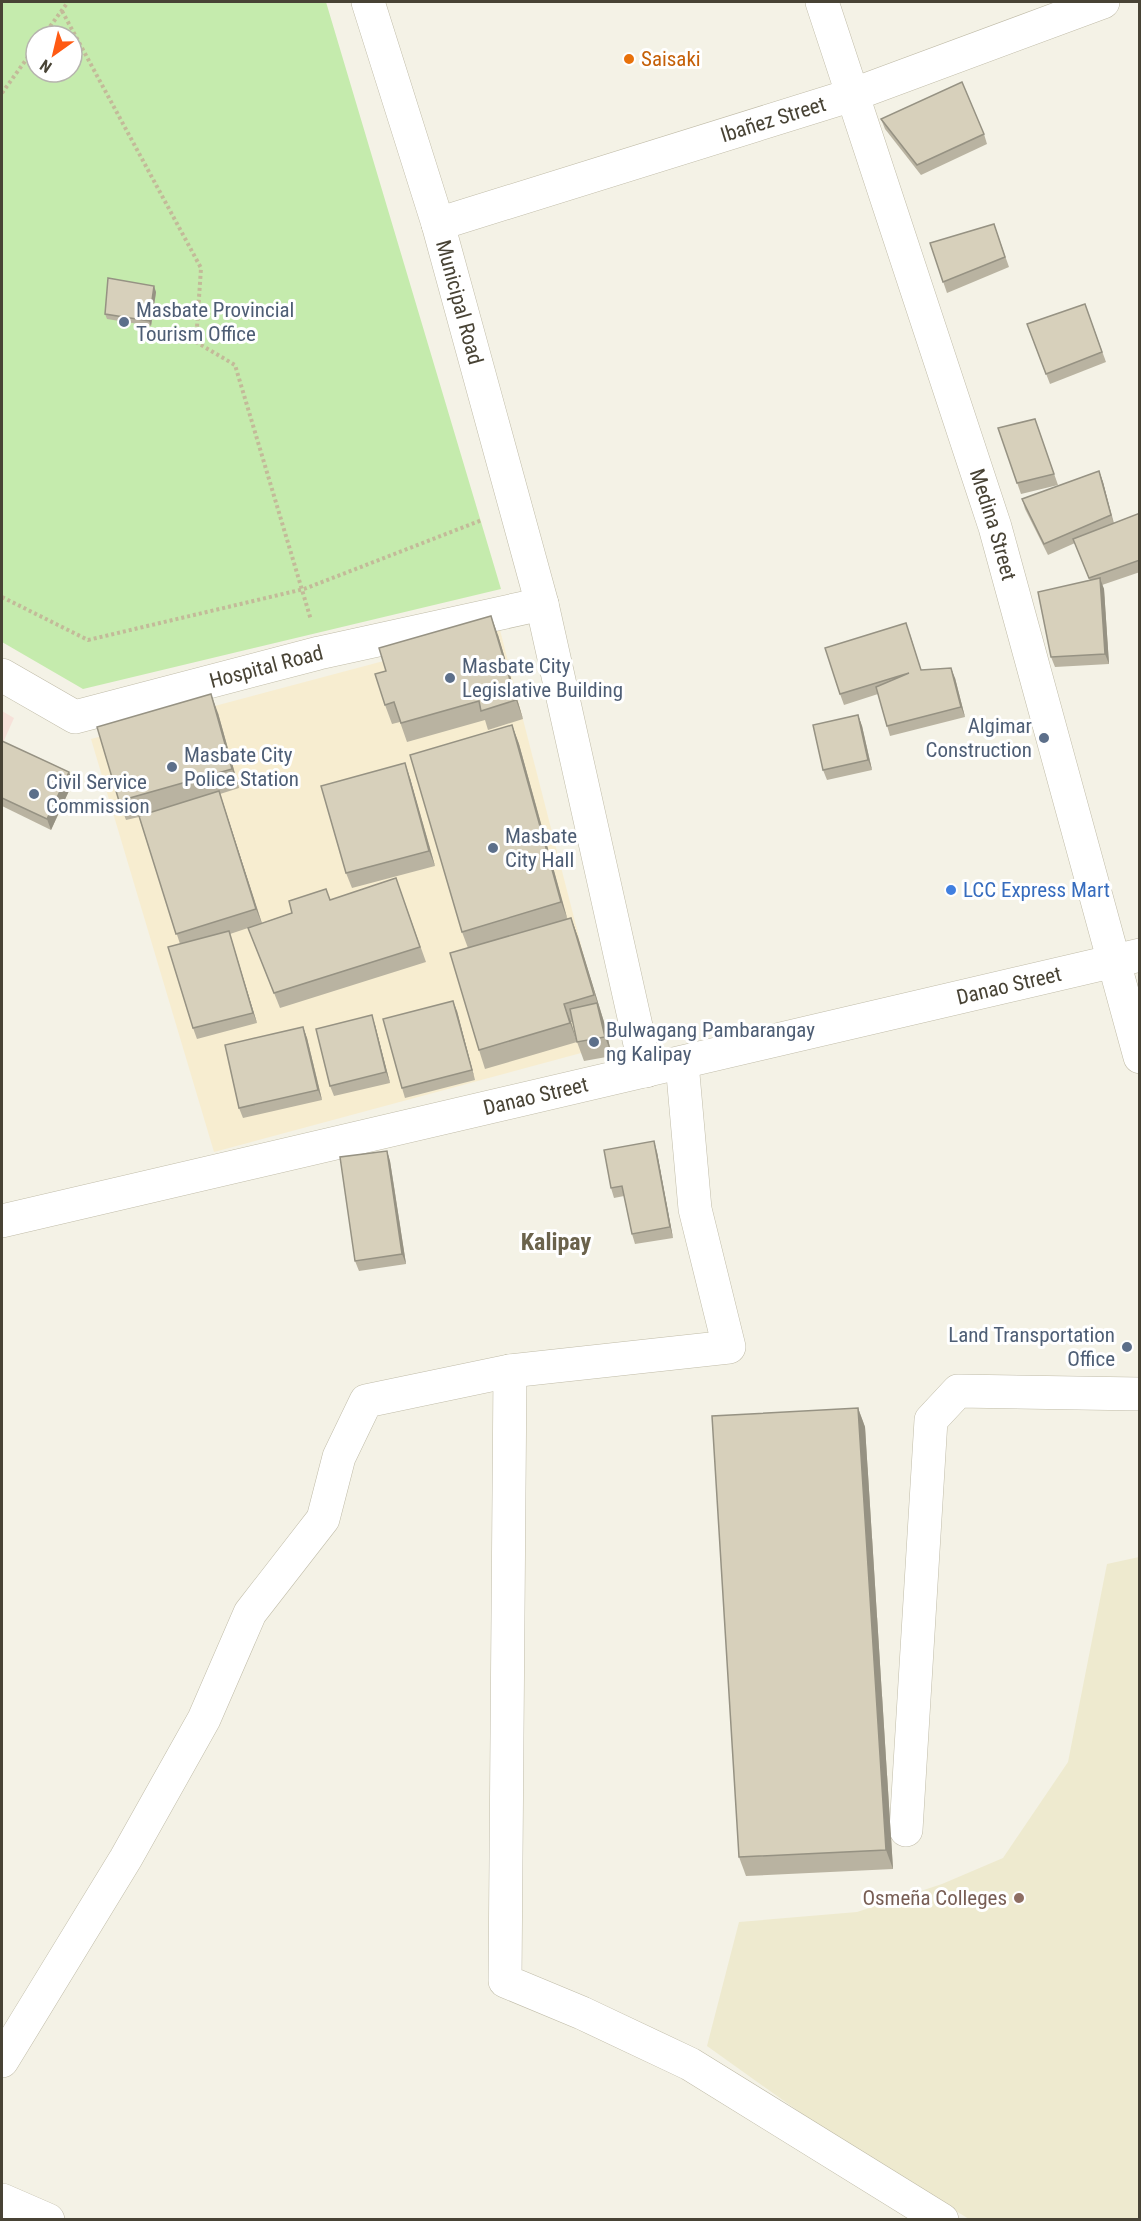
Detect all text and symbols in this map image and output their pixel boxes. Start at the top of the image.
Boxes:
north arrow [24,24,84,84]
place label: Saisaki [641,47,701,71]
marker: Saisaki [622,52,636,66]
text: N [37,55,55,77]
street label: Ibañez Street [718,92,829,147]
street label: Municipal Road [431,238,488,367]
place label: Masbate Provincial Tourism Office [136,298,294,346]
marker: Masbate Provincial Tourism Office [117,315,131,329]
street label: Medina Street [965,466,1021,583]
street label: Hospital Road [207,640,326,693]
place label: Masbate City Legislative Building [462,654,623,702]
marker: Masbate City Legislative Building [443,671,457,685]
place label: Algimar Construction [926,714,1032,762]
marker: Algimar Construction [1037,731,1051,745]
place label: Masbate City Police Station [184,743,299,791]
marker: Masbate City Police Station [165,760,179,774]
place label: Civil Service Commission [46,770,150,818]
marker: Civil Service Commission [27,787,41,801]
place label: Masbate City Hall [505,824,577,872]
marker: Masbate City Hall [486,841,500,855]
place label: LCC Express Mart [963,878,1110,902]
marker: LCC Express Mart [944,883,958,897]
street label: Danao Street [954,962,1064,1010]
place label: Bulwagang Pambarangay ng Kalipay [606,1018,815,1066]
marker: Bulwagang Pambarangay ng Kalipay [587,1035,601,1049]
street label: Danao Street [481,1072,590,1120]
district label: Kalipay [521,1228,592,1256]
place label: Land Transportation Office [948,1323,1115,1371]
marker: Land Transportation Office [1120,1340,1134,1354]
place label: Osmeña Colleges [862,1886,1007,1910]
marker: Osmeña Colleges [1012,1891,1026,1905]

